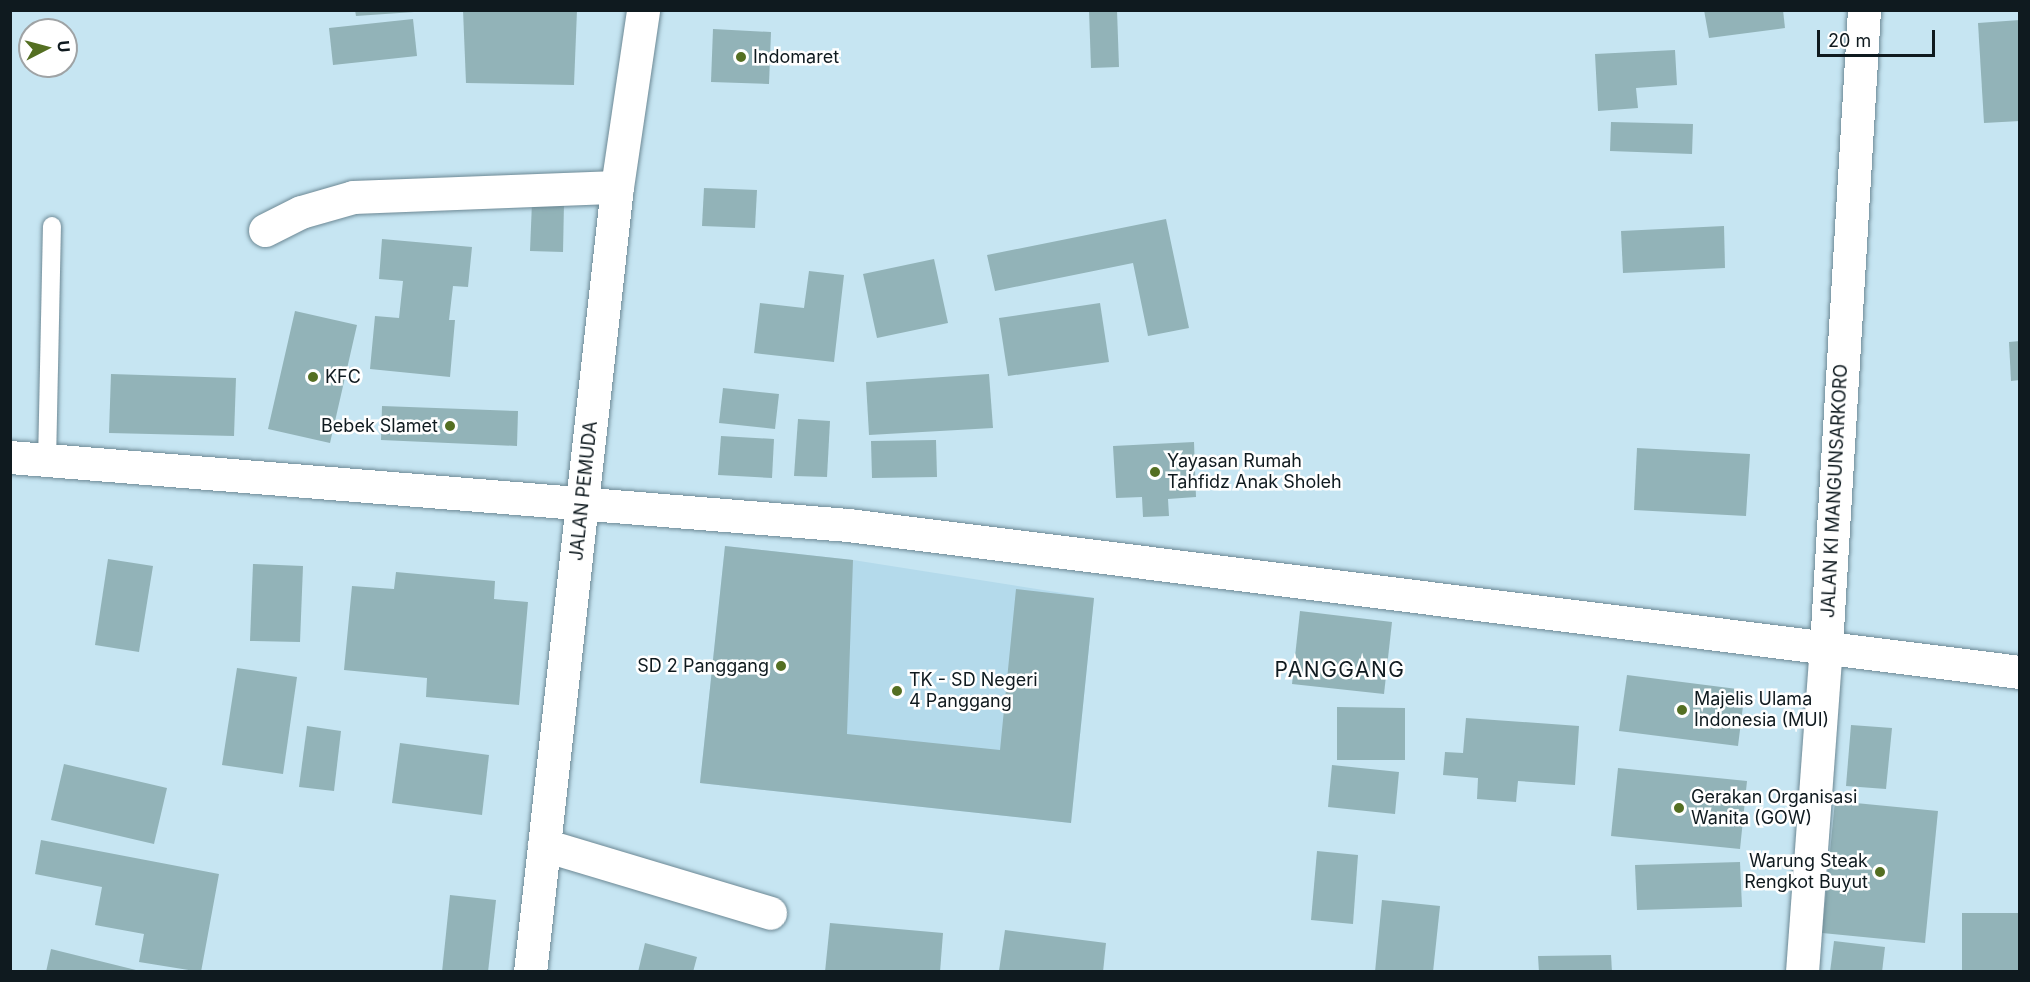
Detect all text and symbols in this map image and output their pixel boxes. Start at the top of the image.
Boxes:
north arrow [18,18,78,78]
scale bar [1820,18,1938,56]
text: 20 m [1828,30,1871,51]
text: U [53,39,74,53]
place label: Indomaret [753,46,839,68]
marker: Indomaret [734,50,748,64]
street label: JALAN KI MANGUNSARKORO [1818,363,1852,619]
place label: KFC [325,366,361,388]
marker: KFC [306,370,320,384]
place label: Bebek Slamet [321,415,438,437]
marker: Bebek Slamet [443,419,457,433]
street label: JALAN PEMUDA [566,420,602,562]
place label: Yayasan Rumah Tahfidz Anak Sholeh [1167,451,1342,494]
marker: Yayasan Rumah Tahfidz Anak Sholeh [1148,465,1162,479]
place label: SD 2 Panggang [637,655,769,677]
district label: PANGGANG [1274,657,1406,683]
marker: SD 2 Panggang [774,659,788,673]
place label: TK - SD Negeri 4 Panggang [909,670,1038,712]
marker: TK - SD Negeri 4 Panggang [890,684,904,698]
place label: Majelis Ulama Indonesia (MUI) [1694,689,1829,732]
marker: Majelis Ulama Indonesia (MUI) [1675,703,1689,717]
place label: Gerakan Organisasi Wanita (GOW) [1691,787,1857,830]
marker: Gerakan Organisasi Wanita (GOW) [1672,801,1686,815]
place label: Warung Steak Rengkot Buyut [1744,851,1868,894]
marker: Warung Steak Rengkot Buyut [1873,865,1887,879]

